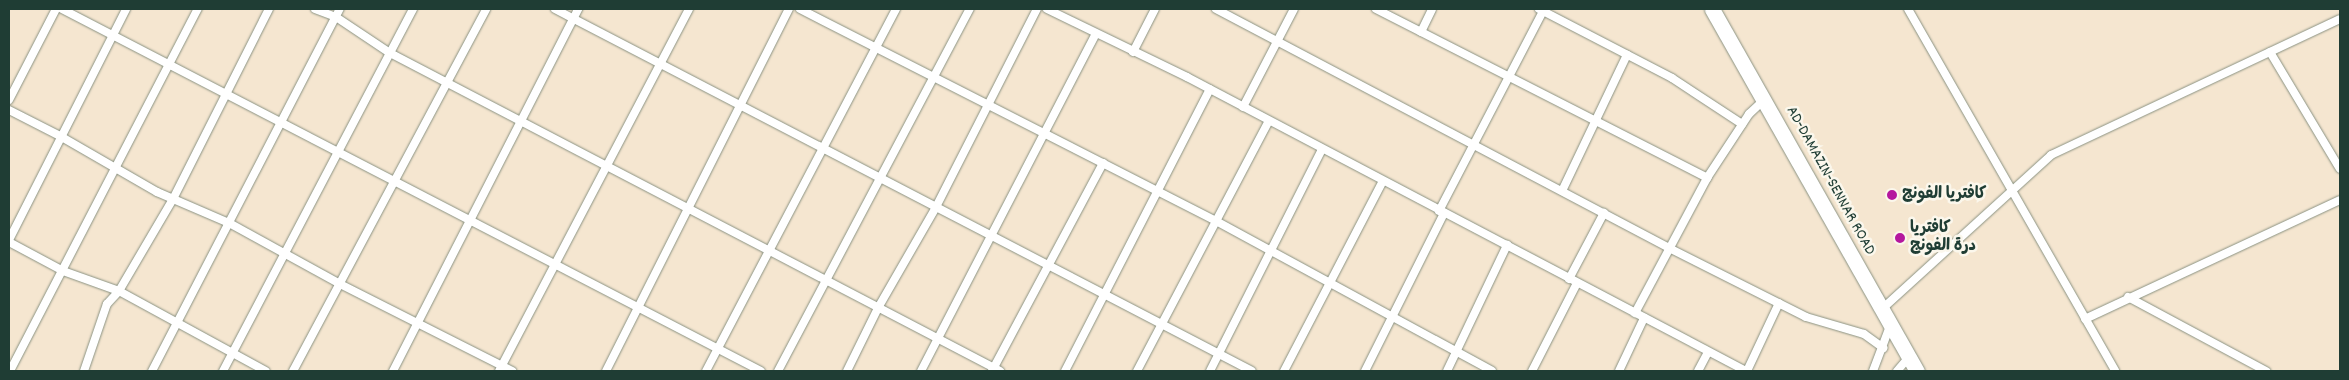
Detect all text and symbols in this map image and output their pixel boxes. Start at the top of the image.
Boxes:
street label: AD-DAMAZIN-SENNAR ROAD [1781,103,1879,259]
place label: كافتريا الفونج [1902,185,1986,205]
marker: كافتريا الفونج [1886,189,1898,201]
place label: كافتريا درة الفونج [1910,219,1976,257]
marker: كافتريا درة الفونج [1894,232,1906,244]

